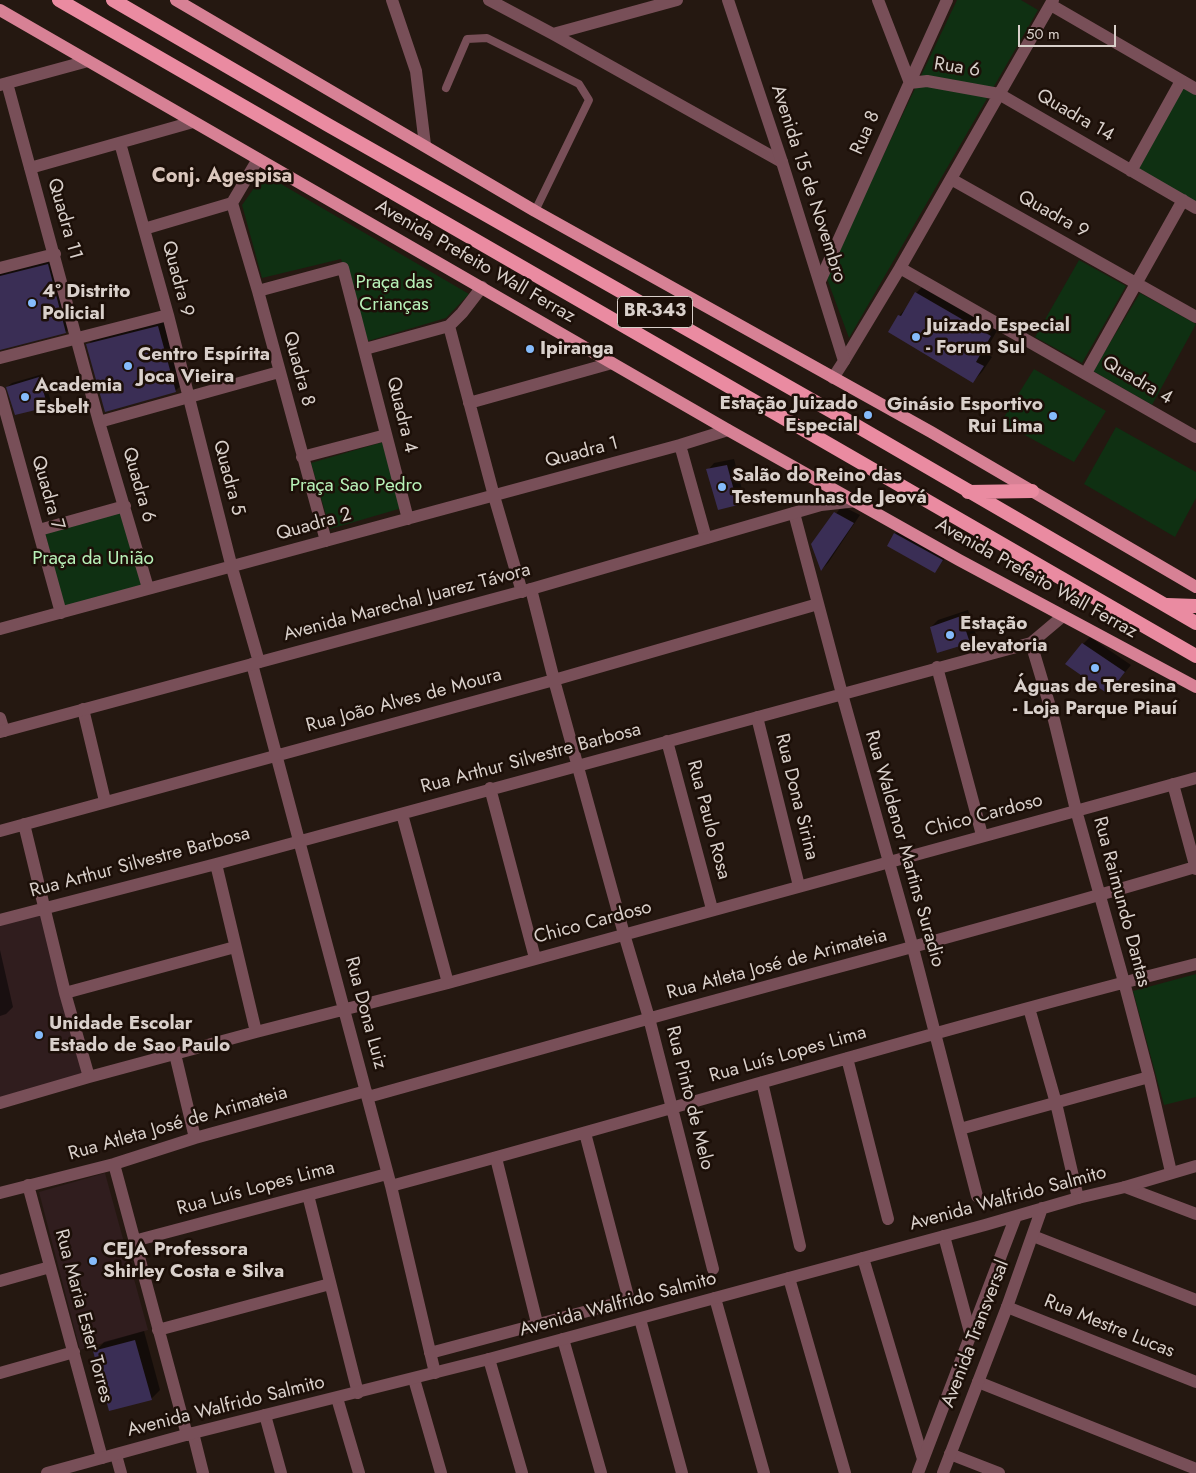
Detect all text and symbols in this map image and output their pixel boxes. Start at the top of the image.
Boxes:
scale bar [1021,15,1118,47]
text: 50 m [1026,23,1060,45]
street label: Rua 6 [932,53,982,83]
street label: Avenida 15 de Novembro [765,82,851,286]
street label: Quadra 14 [1032,85,1118,147]
street label: Rua 8 [846,107,886,159]
district label: Conj. Agespisa [152,165,292,189]
street label: Quadra 11 [42,176,86,262]
street label: Quadra 9 [1014,186,1092,244]
street label: Avenida Prefeito Wall Ferraz [371,195,579,329]
street label: Quadra 9 [156,239,198,319]
park label: Praça das Crianças [355,272,433,316]
place label: 4º Distrito Policial [42,281,130,325]
road number: BR-343 [618,296,692,328]
marker: 4º Distrito Policial [26,297,38,309]
place label: Juizado Especial - Forum Sul [926,315,1070,359]
street label: Quadra 8 [277,329,319,409]
marker: Juizado Especial - Forum Sul [910,331,922,343]
place label: Ipiranga [540,338,614,360]
marker: Ipiranga [524,343,536,355]
place label: Centro Espírita Joca Vieira [138,344,270,388]
street label: Quadra 4 [1098,352,1176,410]
marker: Centro Espírita Joca Vieira [122,360,134,372]
place label: Academia Esbelt [35,375,122,419]
street label: Quadra 4 [381,375,421,455]
marker: Academia Esbelt [19,391,31,403]
place label: Estação Juizado Especial [719,393,858,437]
place label: Ginásio Esportivo Rui Lima [887,394,1043,438]
marker: Estação Juizado Especial [862,409,874,421]
marker: Ginásio Esportivo Rui Lima [1047,410,1059,422]
street label: Quadra 1 [543,432,621,474]
street label: Quadra 5 [207,438,249,518]
street label: Quadra 6 [116,445,160,525]
street label: Quadra 7 [26,453,68,533]
place label: Salão do Reino das Testemunhas de Jeová [732,465,927,509]
park label: Praça Sao Pedro [290,475,422,497]
marker: Salão do Reino das Testemunhas de Jeová [716,481,728,493]
street label: Quadra 2 [274,503,354,547]
street label: Avenida Prefeito Wall Ferraz [931,514,1141,644]
park label: Praça da União [32,548,154,570]
street label: Avenida Marechal Juarez Távora [281,559,533,647]
place label: Estação elevatoria [960,613,1047,657]
marker: Estação elevatoria [944,629,956,641]
marker: Águas de Teresina - Loja Parque Piauí [1089,662,1101,674]
street label: Rua João Alves de Moura [304,664,504,738]
place label: Águas de Teresina - Loja Parque Piauí [1013,676,1177,720]
street label: Rua Arthur Silvestre Barbosa [418,719,644,799]
street label: Rua Waldenor Martins Suradio [859,728,949,970]
street label: Rua Dona Sirina [769,731,823,863]
street label: Rua Paulo Rosa [681,758,735,882]
street label: Chico Cardoso [923,789,1045,843]
street label: Rua Raimundo Dantas [1087,814,1155,990]
street label: Rua Arthur Silvestre Barbosa [27,823,253,903]
street label: Chico Cardoso [532,896,654,950]
street label: Rua Atleta José de Arimateia [664,925,890,1005]
street label: Rua Dona Luiz [339,954,391,1072]
place label: Unidade Escolar Estado de Sao Paulo [49,1013,230,1057]
street label: Rua Luís Lopes Lima [707,1022,869,1088]
street label: Rua Pinto de Melo [660,1024,718,1172]
marker: Unidade Escolar Estado de Sao Paulo [33,1029,45,1041]
street label: Rua Atleta José de Arimateia [66,1082,290,1166]
street label: Rua Luís Lopes Lima [175,1157,337,1221]
street label: Avenida Walfrido Salmito [907,1162,1109,1236]
street label: Rua Maria Ester Torres [49,1227,117,1405]
place label: CEJA Professora Shirley Costa e Silva [103,1239,284,1283]
marker: CEJA Professora Shirley Costa e Silva [87,1255,99,1267]
street label: Avenida Transversal [937,1257,1015,1411]
street label: Avenida Walfrido Salmito [517,1268,719,1342]
street label: Rua Mestre Lucas [1040,1290,1178,1364]
street label: Avenida Walfrido Salmito [125,1371,327,1443]

